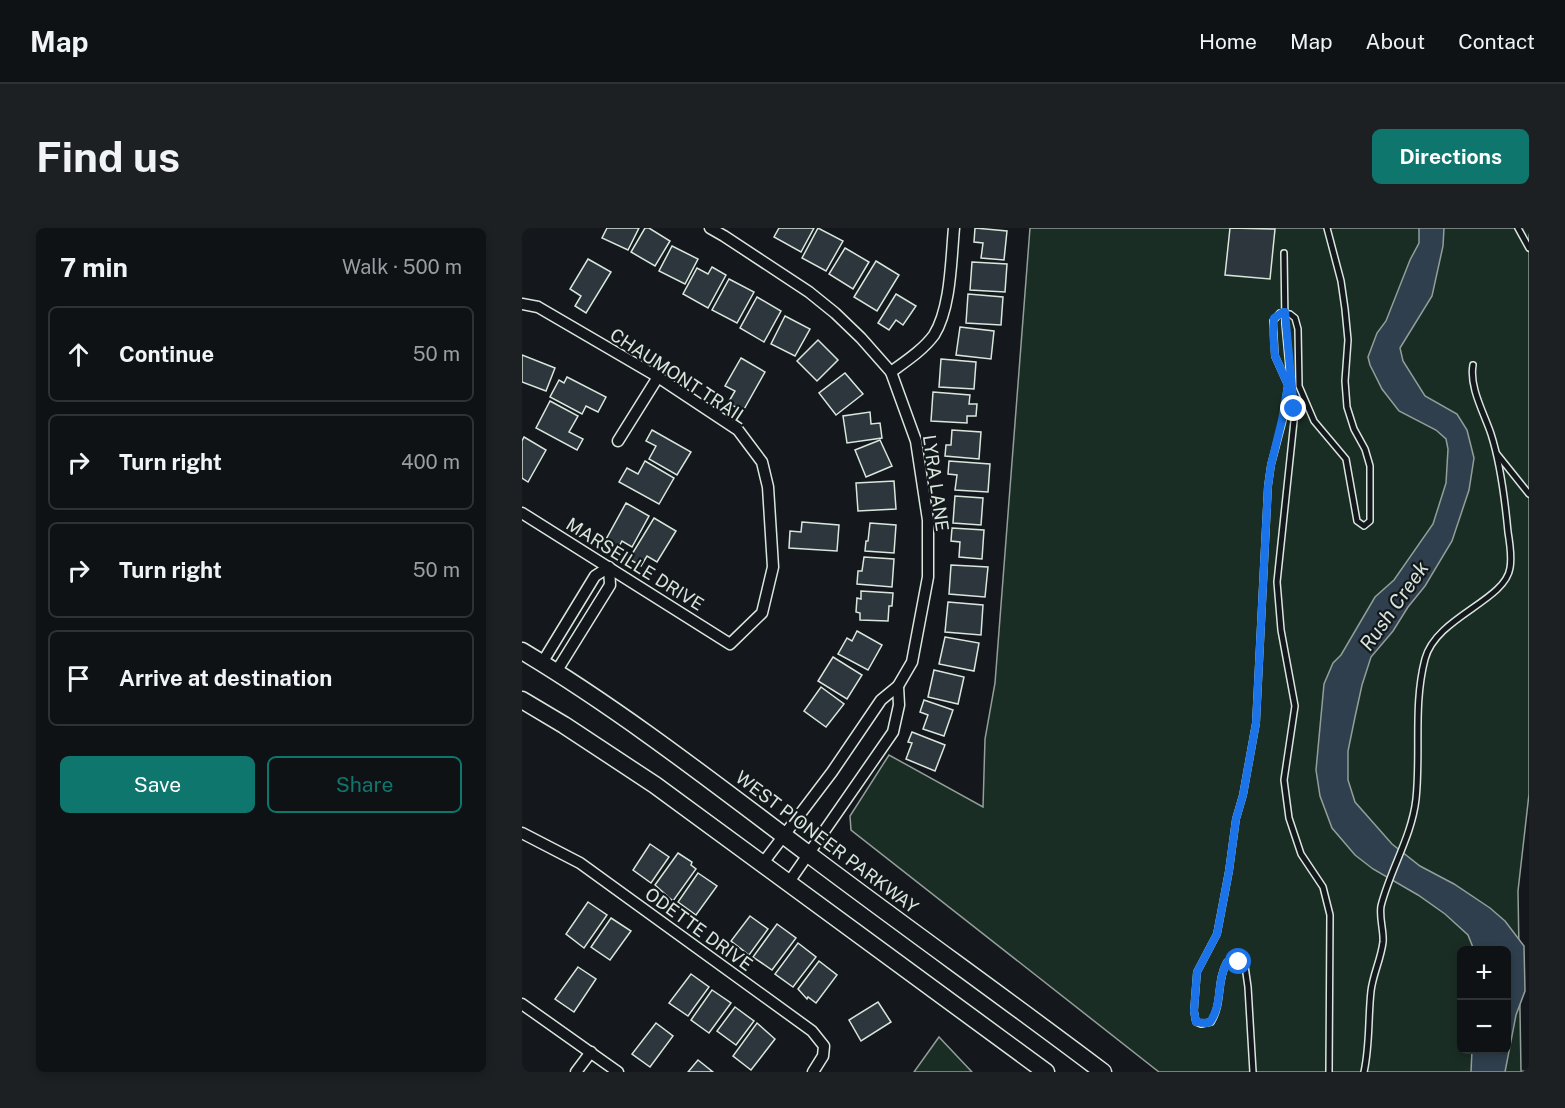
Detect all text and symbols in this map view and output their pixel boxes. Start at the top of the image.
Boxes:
text: Map [30,25,89,58]
text: Home [1199,29,1257,54]
text: Map [1290,29,1333,54]
text: About [1366,29,1425,54]
text: Contact [1458,29,1535,54]
button: Directions [1372,129,1529,184]
text: Find us [36,132,180,181]
text: 7 min [60,252,128,283]
text: Walk · 500 m [342,255,462,279]
street label: CHAUMONT TRAIL [606,324,752,428]
icon: ahead [62,338,95,371]
text: Continue [119,341,214,367]
text: 50 m [413,342,460,366]
route end [1280,395,1306,421]
street label: LYRA LANE [919,433,953,533]
icon: right [62,446,95,479]
text: Turn right [119,449,222,475]
text: 400 m [401,450,460,474]
street label: MARSEILLE DRIVE [562,513,708,615]
icon: right [62,554,95,587]
text: Turn right [119,557,222,583]
water label: Rush Creek [1355,557,1434,655]
text: 50 m [413,558,460,582]
icon: arrive [62,662,95,695]
text: Arrive at destination [119,665,332,691]
button: Save [60,756,255,813]
button: Share [267,756,462,813]
street label: WEST PIONEER PARKWAY [732,767,922,918]
street label: ODETTE DRIVE [641,883,757,975]
map controls [1457,946,1511,1054]
button: + [1457,946,1511,1000]
route start [1225,948,1251,974]
button: − [1457,1000,1511,1054]

